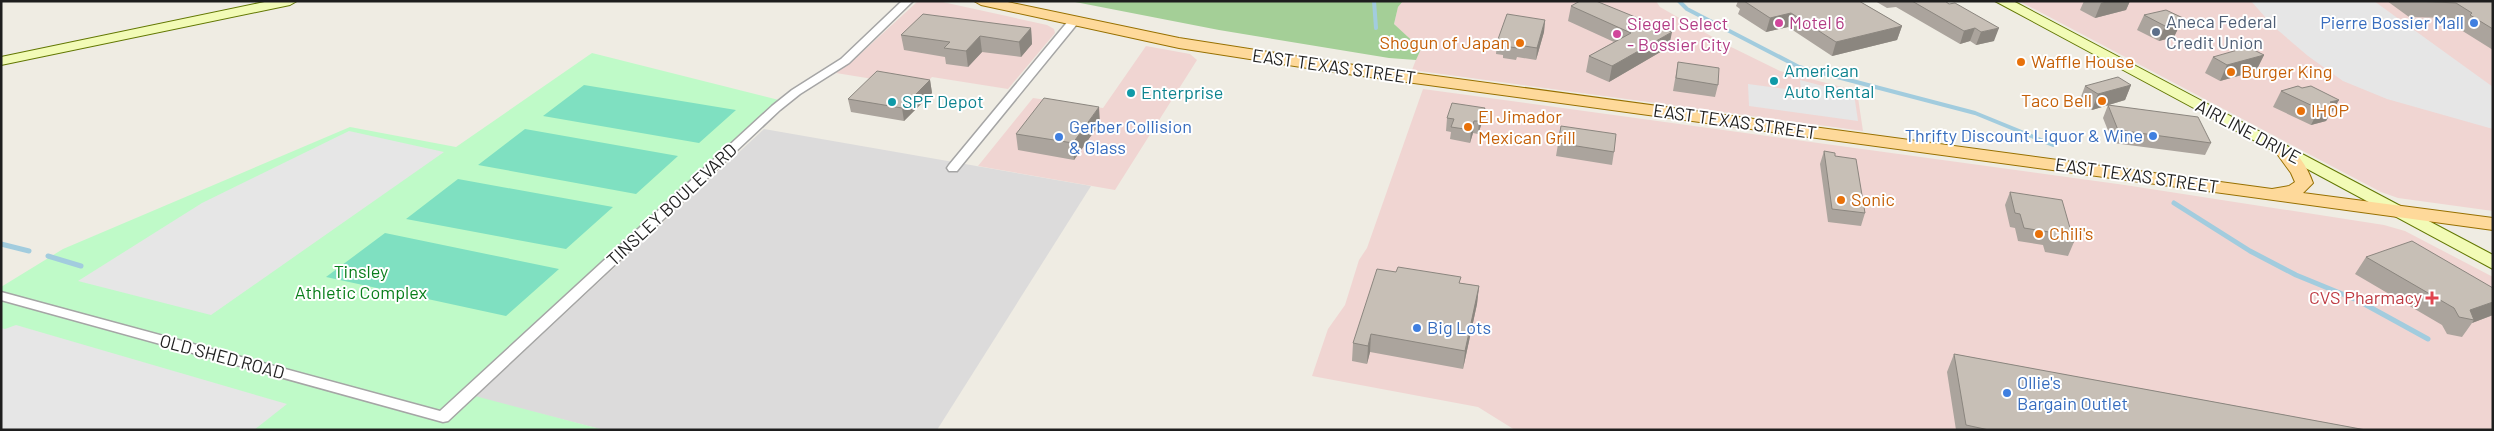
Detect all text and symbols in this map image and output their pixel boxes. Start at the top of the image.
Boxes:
place label: Aneca Federal Credit Union [2166,10,2277,53]
place label: Motel 6 [1789,11,1844,33]
place label: Pierre Bossier Mall [2320,11,2464,33]
place label: Siegel Select - Bossier City [1627,12,1731,55]
marker: Motel 6 [1773,17,1785,29]
marker: Pierre Bossier Mall [2468,17,2480,29]
marker: Aneca Federal Credit Union [2150,26,2162,38]
marker: Siegel Select - Bossier City [1611,28,1623,40]
place label: Shogun of Japan [1379,31,1510,53]
marker: Shogun of Japan [1514,37,1526,49]
street label: EAST TEXAS STREET [1251,44,1417,88]
place label: Waffle House [2031,50,2134,72]
marker: Waffle House [2015,56,2027,68]
place label: American Auto Rental [1784,59,1874,102]
place label: Burger King [2241,60,2332,82]
marker: Burger King [2225,66,2237,78]
marker: American Auto Rental [1768,75,1780,87]
place label: Enterprise [1141,81,1223,103]
marker: Enterprise [1125,87,1137,99]
place label: Taco Bell [2021,89,2092,111]
place label: SPF Depot [902,90,984,112]
street label: AIRLINE DRIVE [2192,94,2305,168]
marker: Taco Bell [2096,95,2108,107]
marker: SPF Depot [886,96,898,108]
street label: EAST TEXAS STREET [1652,99,1818,143]
place label: IHOP [2311,99,2349,121]
place label: El Jimador Mexican Grill [1478,105,1576,148]
marker: IHOP [2295,105,2307,117]
place label: Gerber Collision & Glass [1069,115,1192,158]
marker: El Jimador Mexican Grill [1462,121,1474,133]
place label: Thrifty Discount Liquor & Wine [1905,124,2143,146]
marker: Thrifty Discount Liquor & Wine [2147,130,2159,142]
marker: Gerber Collision & Glass [1053,131,1065,143]
street label: TINSLEY BOULEVARD [602,138,741,270]
street label: EAST TEXAS STREET [2054,153,2220,197]
place label: Sonic [1851,188,1895,210]
marker: Sonic [1835,194,1847,206]
place label: Chili's [2049,222,2094,244]
marker: Chili's [2033,228,2045,240]
park label: Tinsley Athletic Complex [295,260,428,303]
place label: CVS Pharmacy [2309,286,2422,308]
marker: CVS Pharmacy [2426,292,2438,304]
place label: Big Lots [1427,316,1491,338]
marker: Big Lots [1411,322,1423,334]
street label: OLD SHED ROAD [157,329,287,383]
place label: Ollie's Bargain Outlet [2017,371,2128,414]
marker: Ollie's Bargain Outlet [2001,387,2013,399]

